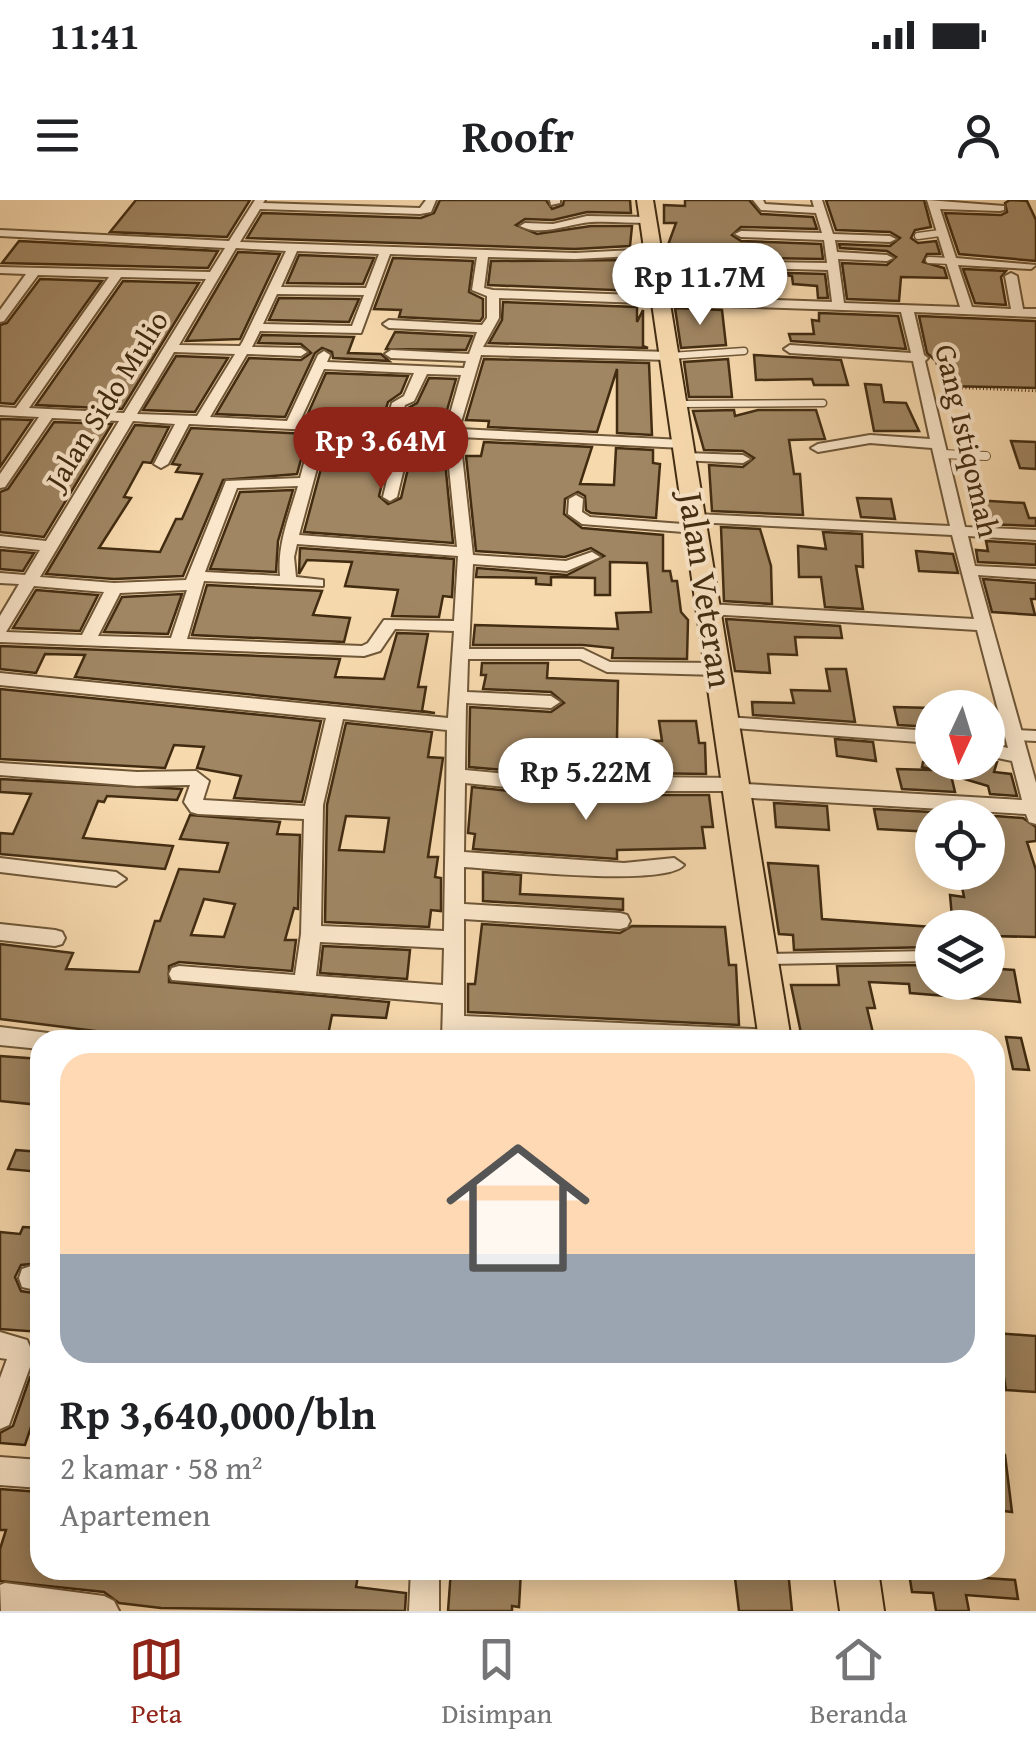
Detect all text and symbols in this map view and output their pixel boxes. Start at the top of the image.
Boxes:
text: 11:41 [50,7,140,63]
text: Roofr [462,103,574,168]
icon: menu [30,108,85,163]
icon: person [951,108,1006,163]
pin: Rp 11.7M [597,243,803,328]
text: Rp 11.7M [634,252,766,299]
street label: Jalan Sido Mulio [31,301,179,501]
street label: Gang Istiqomah [924,340,1012,542]
pin: Rp 3.64M [278,407,484,492]
text: Rp 3.64M [315,416,447,463]
street label: Jalan Veteran [665,484,747,692]
north arrow [915,690,1005,780]
map controls [915,690,1005,1000]
pin: Rp 5.22M [483,738,689,823]
text: Rp 5.22M [520,747,652,794]
button: locate [915,800,1005,890]
button: layers [915,910,1005,1000]
icon: home [428,1118,608,1298]
text: Rp 3,640,000/bln [60,1383,376,1444]
text: 2 kamar · 58 m² [60,1444,262,1491]
text: Apartemen [60,1491,210,1538]
tab: Peta [129,1632,184,1733]
tab: Disimpan [441,1632,552,1733]
tab: Beranda [810,1632,907,1733]

